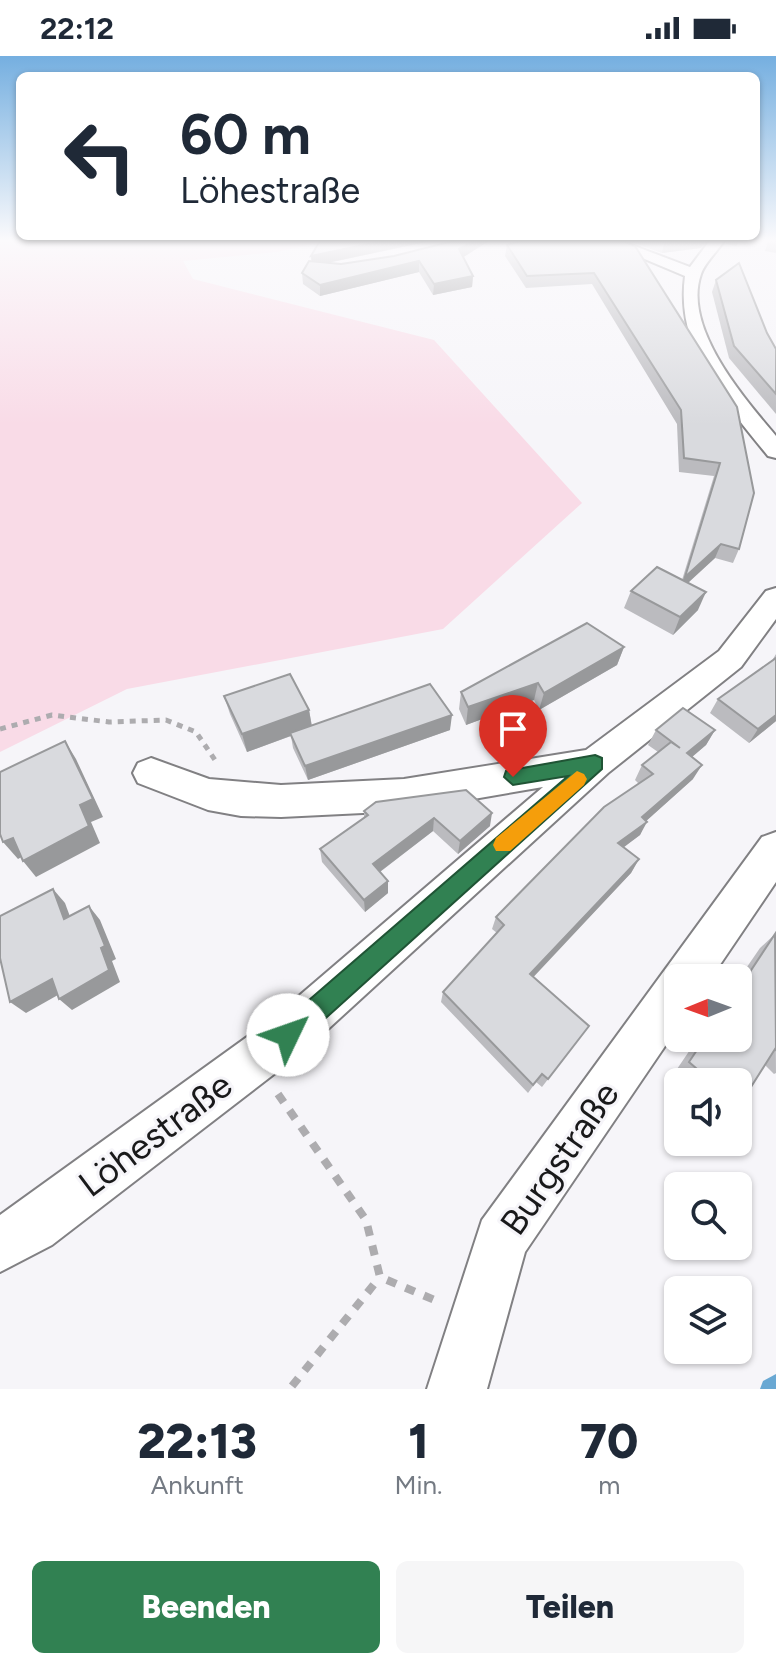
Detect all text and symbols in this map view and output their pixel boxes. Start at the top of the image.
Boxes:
text: 22:12 [40,10,114,47]
text: 60 m [180,101,311,168]
icon: left [48,104,152,208]
text: Löhestraße [180,169,360,212]
pin [479,695,547,777]
icon: arrive [491,707,535,751]
north arrow [664,964,752,1052]
map controls [664,964,752,1364]
position arrow [246,993,330,1077]
street label: Löhestraße [70,1063,240,1206]
button: sound [664,1068,752,1156]
street label: Burgstraße [491,1074,628,1243]
button: search [664,1172,752,1260]
button: layers [664,1276,752,1364]
text: 22:13 [138,1412,257,1470]
text: 1 [408,1412,429,1470]
text: 70 [580,1412,638,1470]
text: Ankunft [151,1469,244,1501]
text: Min. [395,1469,442,1501]
text: m [598,1469,620,1501]
button: Beenden [32,1561,380,1653]
button: Teilen [396,1561,744,1653]

